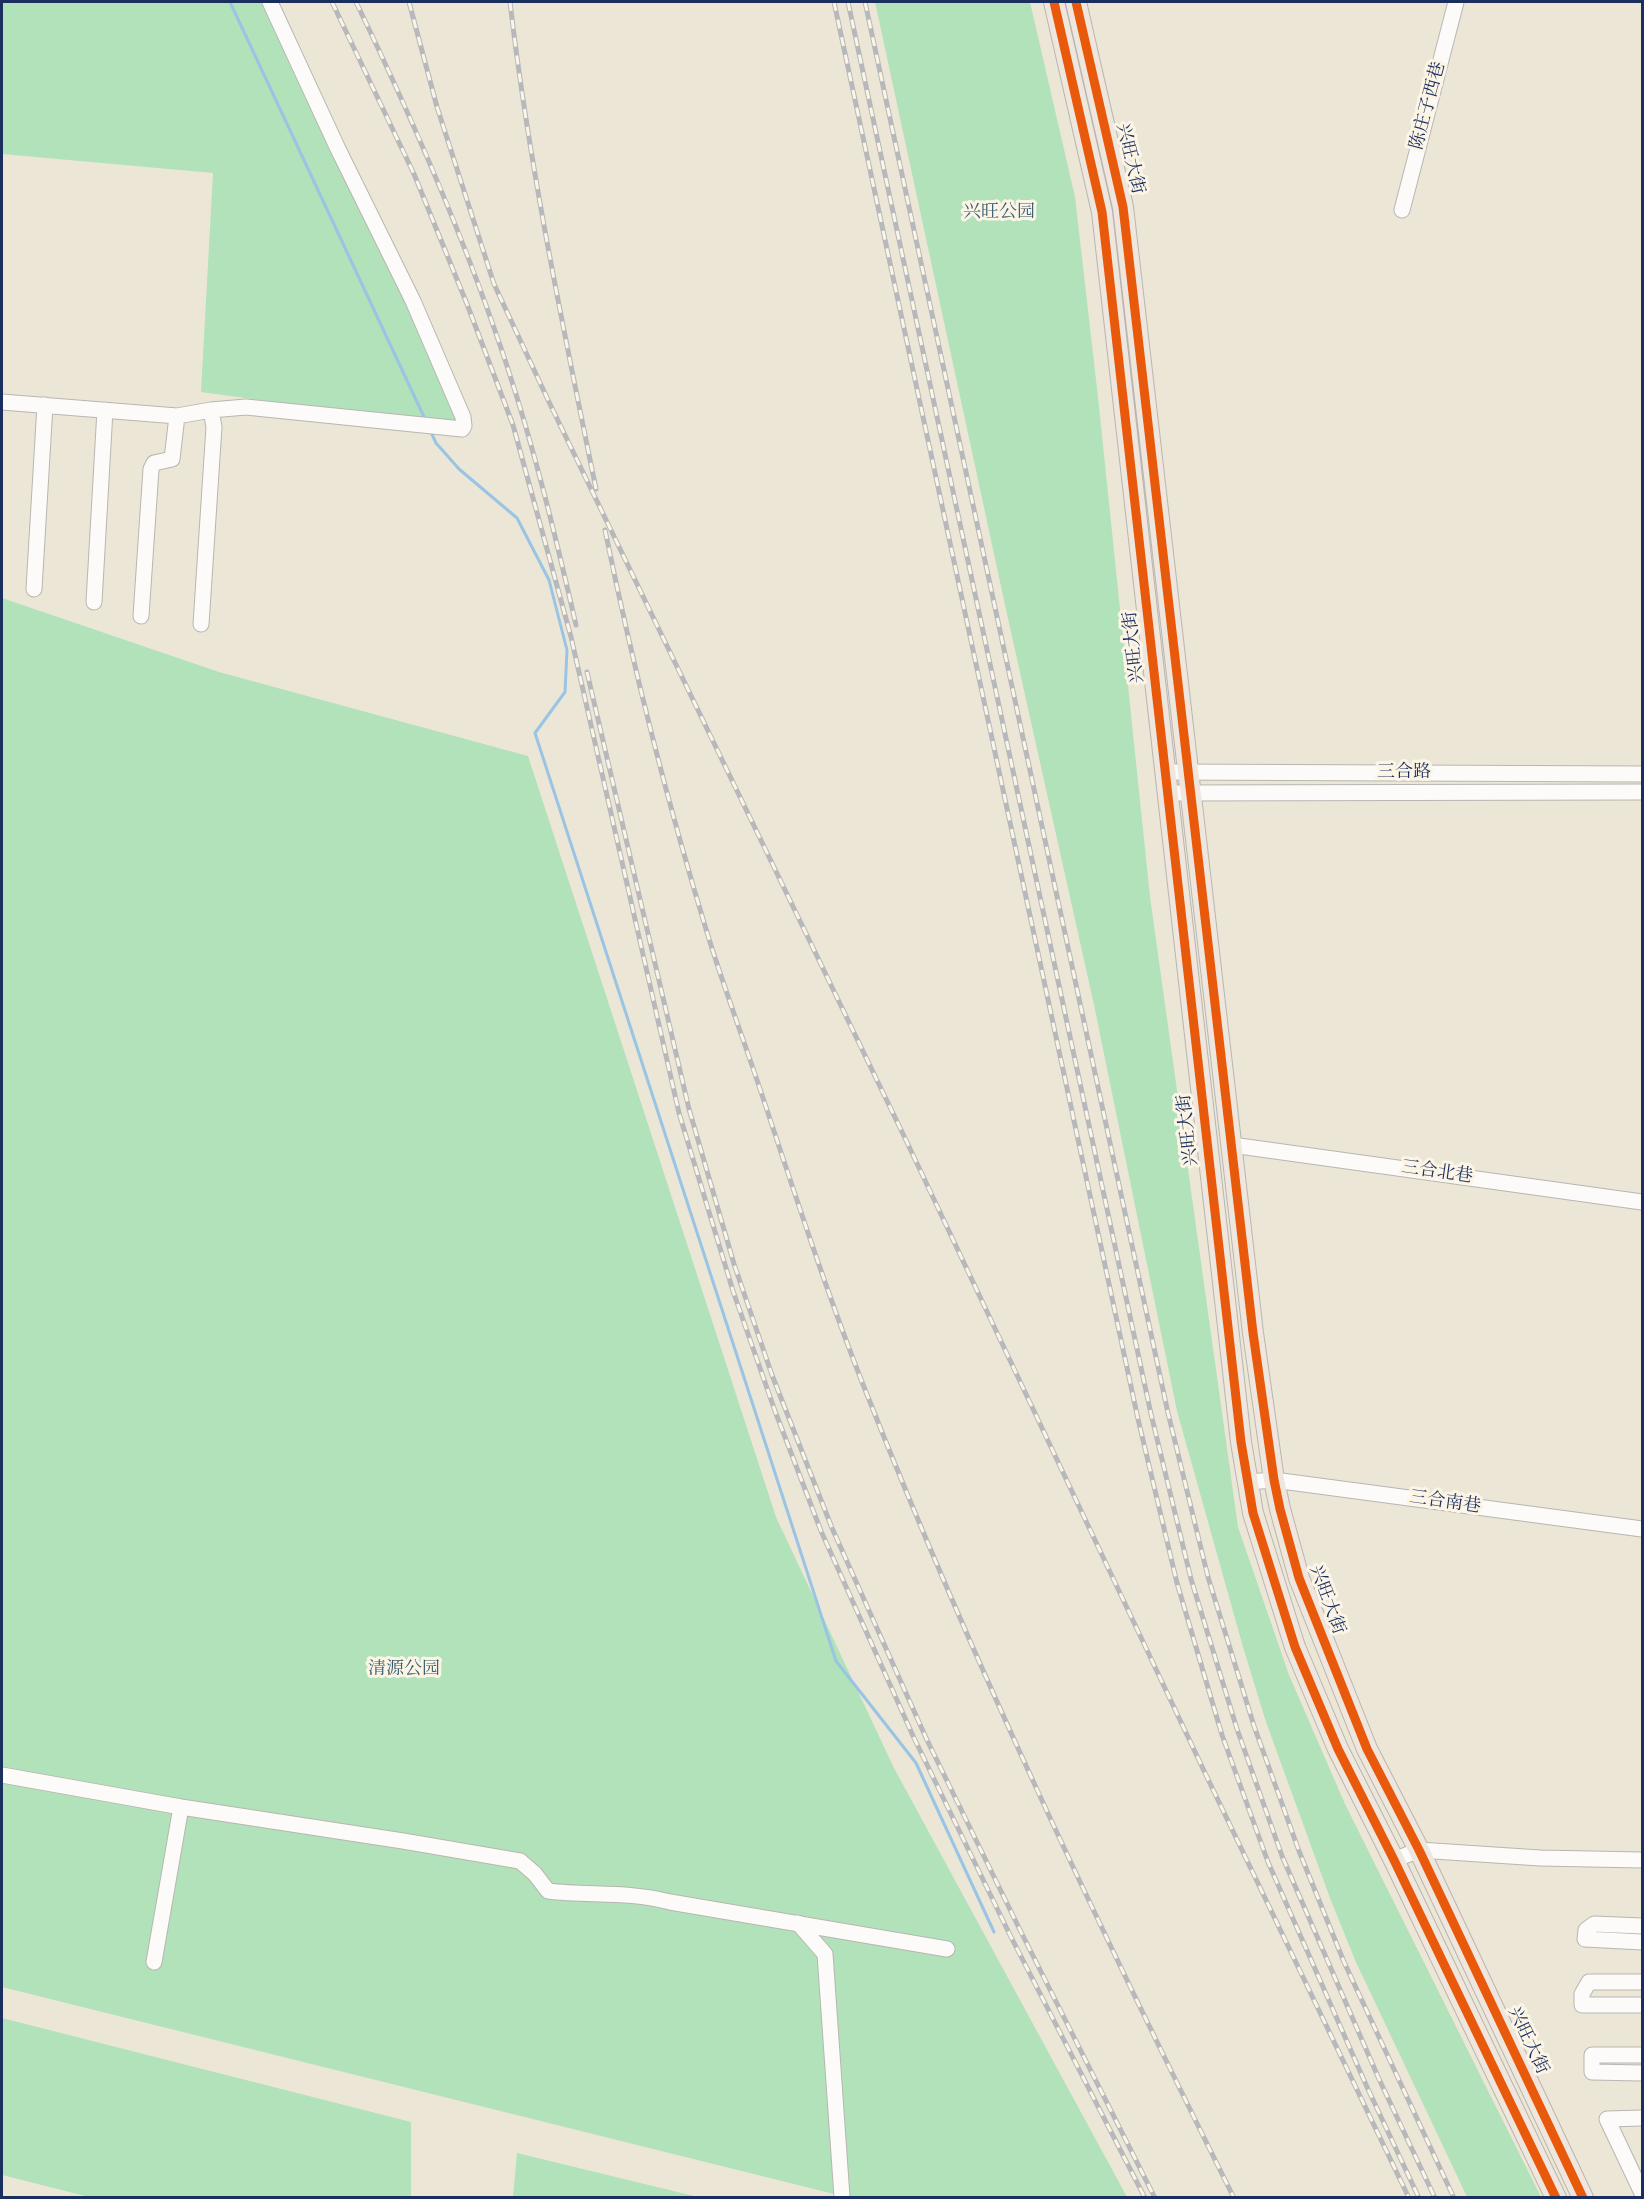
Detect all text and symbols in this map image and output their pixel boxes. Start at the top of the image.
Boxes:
street label: 陈庄子西巷 [1407,60,1451,152]
street label: 兴旺大街 [1110,121,1148,197]
park label: 兴旺公园 [963,202,1035,224]
street label: 兴旺大街 [1120,610,1150,684]
street label: 三合路 [1377,762,1431,784]
street label: 兴旺大街 [1174,1093,1204,1167]
street label: 三合北巷 [1400,1157,1474,1189]
street label: 三合南巷 [1408,1487,1482,1519]
street label: 兴旺大街 [1304,1562,1348,1638]
park label: 清源公园 [368,1659,440,1681]
street label: 兴旺大街 [1502,2004,1552,2078]

